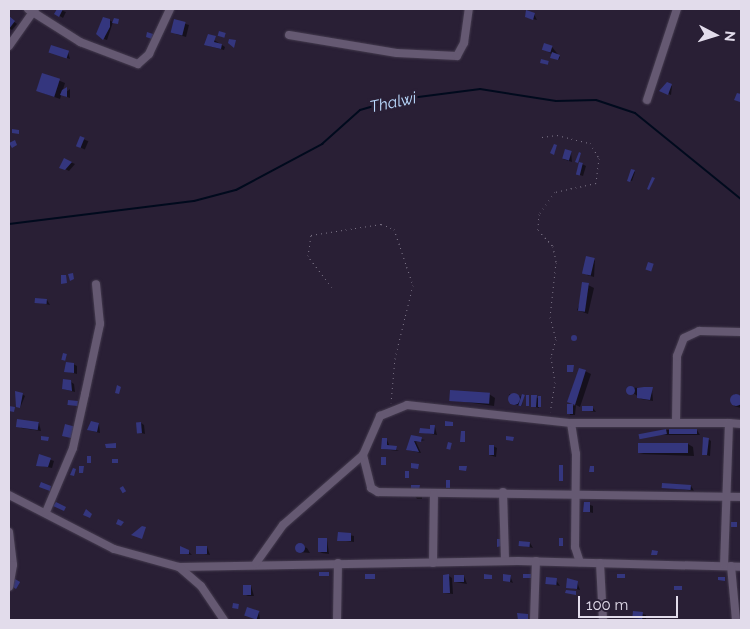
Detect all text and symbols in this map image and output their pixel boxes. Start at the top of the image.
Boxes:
north arrow [690,10,740,60]
text: N [722,30,738,42]
water label: Thalwi [368,89,418,117]
scale bar [580,586,680,618]
text: 100 m [586,596,628,614]

